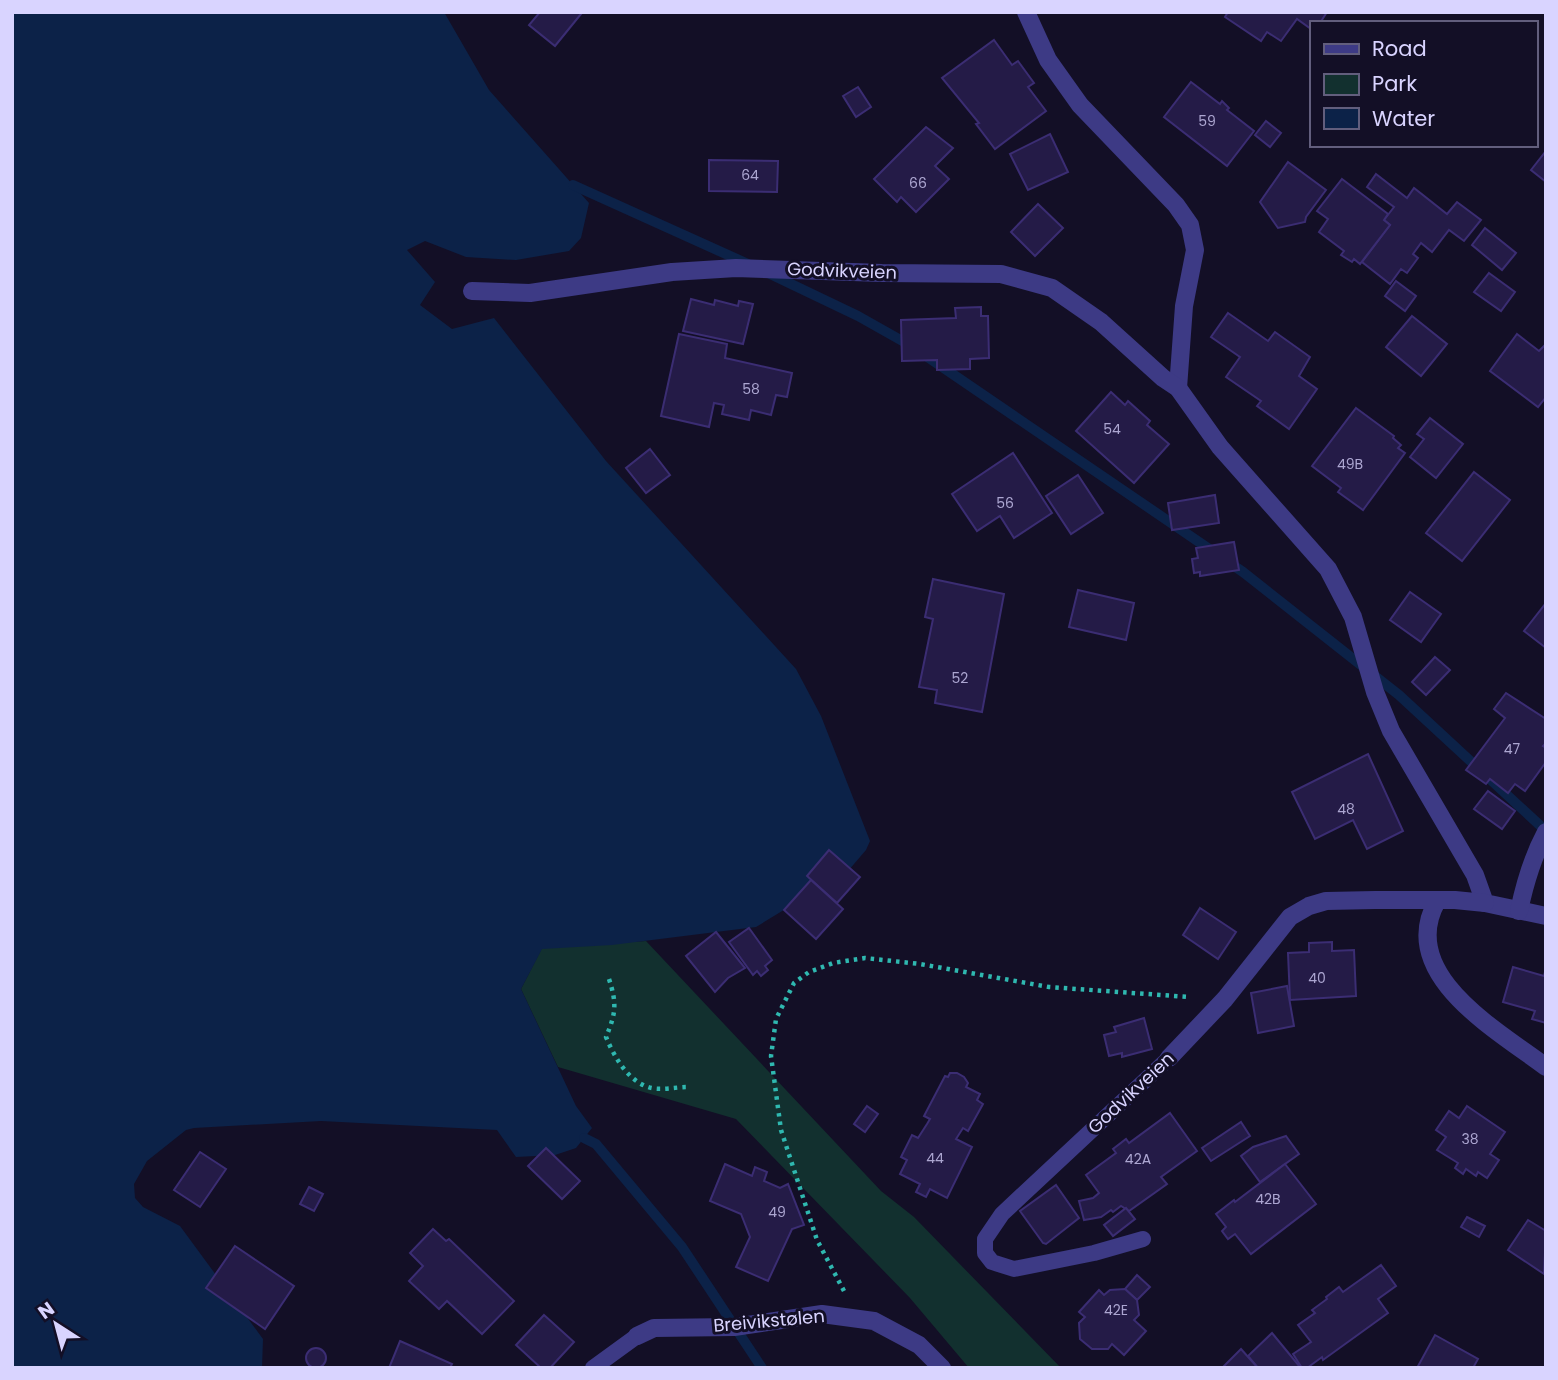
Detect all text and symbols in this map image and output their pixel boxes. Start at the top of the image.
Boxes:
legend [1310,21,1537,147]
text: Road [1372,34,1427,63]
text: Park [1372,69,1417,98]
text: Water [1372,104,1435,133]
house number: 59 [1198,111,1216,131]
house number: 64 [741,165,759,185]
house number: 66 [909,173,927,193]
street label: Godvikveien [787,256,897,285]
house number: 58 [742,379,760,399]
house number: 54 [1103,419,1121,439]
house number: 49B [1337,454,1363,474]
house number: 56 [996,493,1014,513]
house number: 52 [952,668,968,688]
house number: 47 [1504,739,1521,759]
house number: 48 [1337,799,1355,819]
house number: 40 [1308,968,1326,988]
street label: Godvikveien [1082,1046,1179,1139]
house number: 38 [1461,1129,1479,1149]
house number: 44 [926,1148,944,1168]
house number: 42A [1125,1149,1151,1169]
house number: 42B [1255,1189,1281,1209]
house number: 49 [768,1202,786,1222]
north arrow [21,1289,91,1359]
text: N [33,1296,60,1326]
house number: 42E [1104,1300,1128,1320]
street label: Breivikstølen [712,1303,826,1338]

